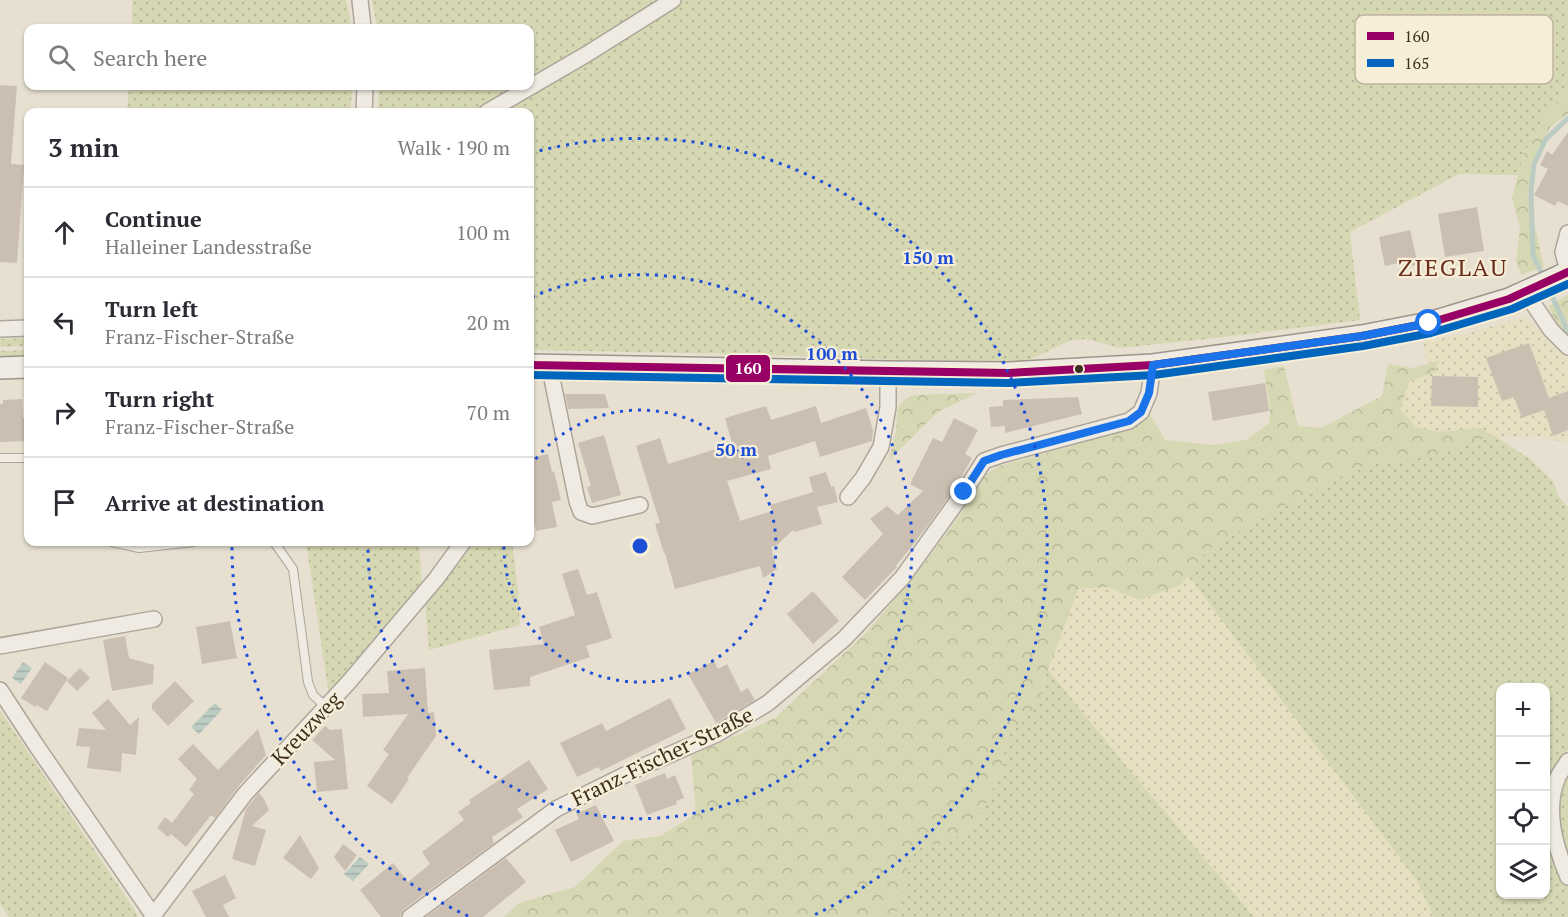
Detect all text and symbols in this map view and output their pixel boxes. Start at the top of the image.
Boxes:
legend [1355,15,1553,84]
search box [24,24,534,90]
text: 160 [1404,25,1430,47]
icon: search [45,41,78,74]
text: Search here [93,43,207,72]
text: 165 [1404,52,1430,74]
text: 3 min [48,130,119,164]
text: Walk · 190 m [398,134,510,161]
text: Continue [105,204,202,233]
icon: ahead [48,216,81,249]
text: 100 m [456,219,510,246]
text: Halleiner Landesstraße [105,233,312,260]
text: 150 m [902,245,954,269]
district label: ZIEGLAU [1398,251,1508,283]
text: Turn left [105,294,198,323]
icon: left [48,306,81,339]
text: 20 m [467,309,510,336]
route start [1415,309,1441,335]
text: Franz-Fischer-Straße [105,323,294,350]
text: 100 m [806,341,858,365]
line badge: 160 [725,354,771,383]
text: 160 [734,357,762,379]
unlabelled marker [1073,363,1085,375]
text: Turn right [105,384,214,413]
icon: right [48,396,81,429]
text: 70 m [467,399,510,426]
text: Franz-Fischer-Straße [105,413,294,440]
text: 50 m [715,437,757,461]
route end [950,478,976,504]
icon: arrive [48,486,81,519]
text: Arrive at destination [105,488,324,517]
centre of rings [630,536,650,556]
map controls [1496,683,1550,899]
button: + [1496,683,1550,737]
street label: Kreuzweg [265,685,348,771]
street label: Franz-Fischer-Straße [567,700,757,812]
button: − [1496,737,1550,791]
button: locate [1496,791,1550,845]
button: layers [1496,845,1550,899]

